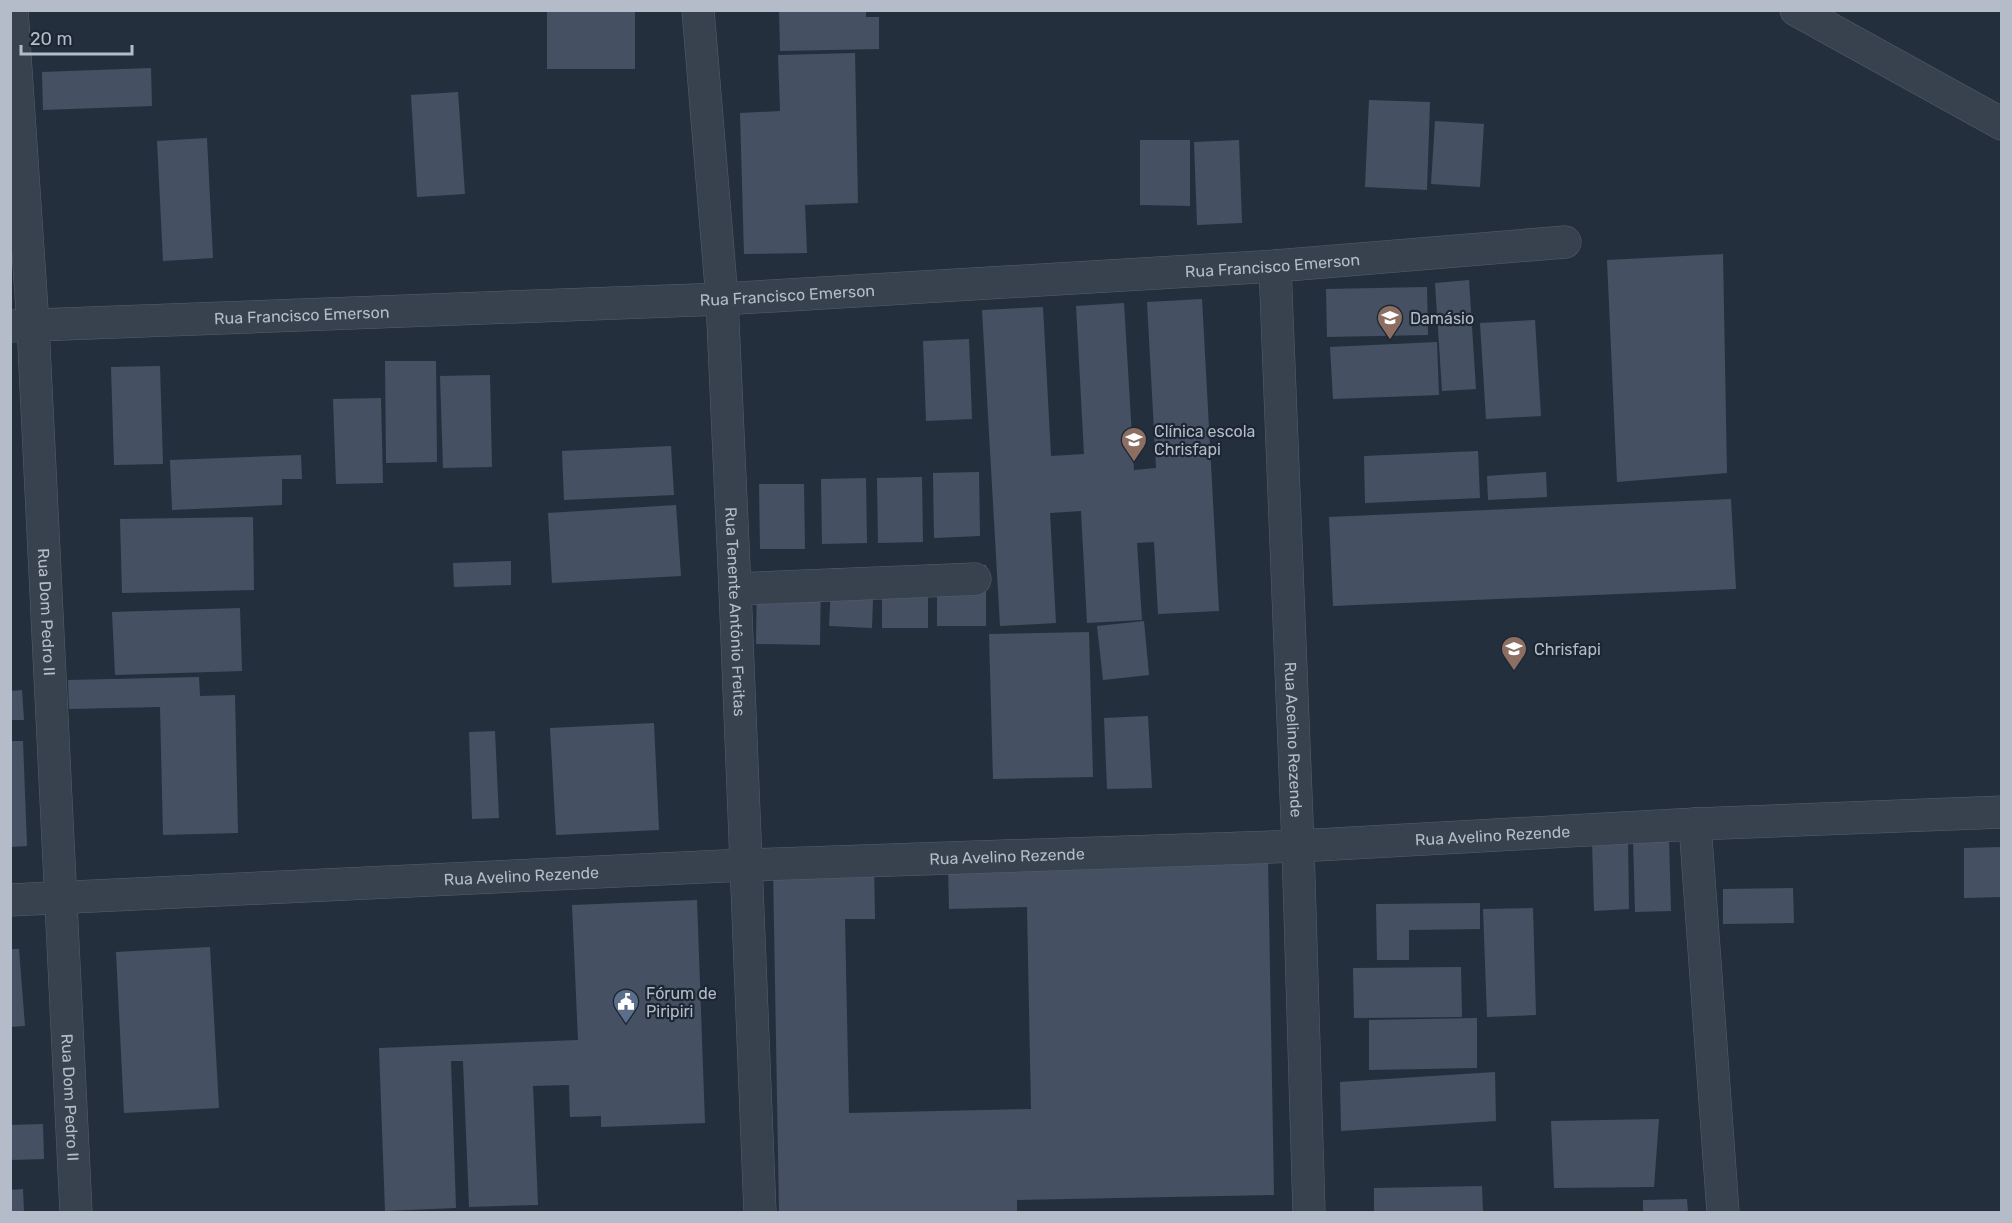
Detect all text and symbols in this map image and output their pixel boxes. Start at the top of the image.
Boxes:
scale bar [21,18,132,56]
text: 20 m [30,28,72,50]
street label: Rua Francisco Emerson [1184,250,1361,281]
street label: Rua Francisco Emerson [699,280,875,309]
street label: Rua Francisco Emerson [214,302,390,328]
school or university icon: Damásio [1375,303,1405,341]
place label: Damásio [1410,309,1474,328]
place label: Clínica escola Chrisfapi [1154,422,1255,459]
school or university icon: Clínica escola Chrisfapi [1119,425,1149,463]
street label: Rua Tenente Antônio Freitas [722,506,750,717]
street label: Rua Dom Pedro II [34,548,59,676]
school or university icon: Chrisfapi [1499,634,1529,672]
place label: Chrisfapi [1534,640,1601,659]
street label: Rua Acelino Rezende [1281,661,1306,818]
street label: Rua Avelino Rezende [1414,821,1571,849]
street label: Rua Avelino Rezende [929,844,1085,868]
street label: Rua Avelino Rezende [443,862,600,889]
place label: Fórum de Piripiri [646,984,717,1021]
public building icon: Fórum de Piripiri [611,987,641,1025]
street label: Rua Dom Pedro II [58,1033,83,1162]

